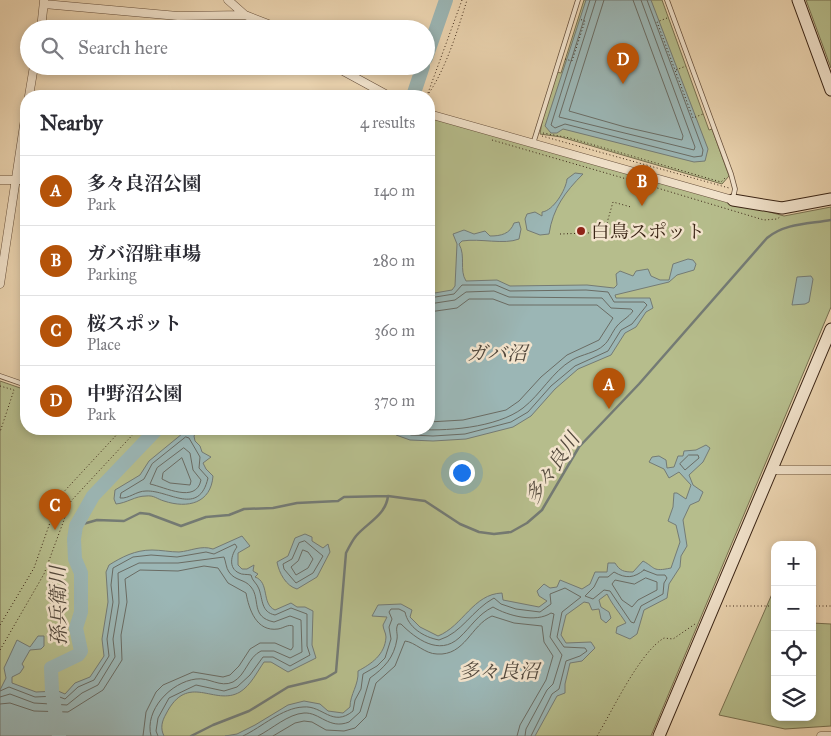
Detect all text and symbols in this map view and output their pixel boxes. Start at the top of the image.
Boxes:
search box [20,20,435,75]
icon: search [38,34,66,62]
text: Search here [78,36,168,59]
pin: D [607,43,639,84]
text: Nearby [40,110,103,136]
text: 4 results [360,113,415,132]
pin: B [626,165,658,206]
text: 多々良沼公園 [87,172,201,195]
text: A [51,181,61,200]
text: 140 m [374,181,415,200]
text: Park [87,195,116,214]
place label: 白鳥スポット [591,220,705,243]
marker: 白鳥スポット [575,225,587,237]
text: ガバ沼駐車場 [87,242,201,265]
text: B [51,251,61,270]
text: 280 m [372,251,415,270]
text: Parking [87,265,136,284]
text: 桜スポット [87,312,182,335]
text: C [51,321,61,340]
text: 360 m [374,321,415,340]
text: Place [87,335,121,354]
water label: ガバ沼 [467,341,530,365]
pin: A [593,368,625,409]
text: 中野沼公園 [87,382,182,405]
text: D [50,391,62,410]
text: 370 m [374,391,415,410]
text: Park [87,405,116,424]
water label: 多々良川 [520,426,585,508]
your location [449,460,475,486]
pin: C [39,489,71,530]
map controls [771,541,816,721]
button: + [771,541,816,586]
water label: 孫兵衛川 [45,564,71,646]
button: − [771,586,816,631]
button: locate [771,631,816,676]
water label: 多々良沼 [459,659,542,683]
button: layers [771,676,816,721]

